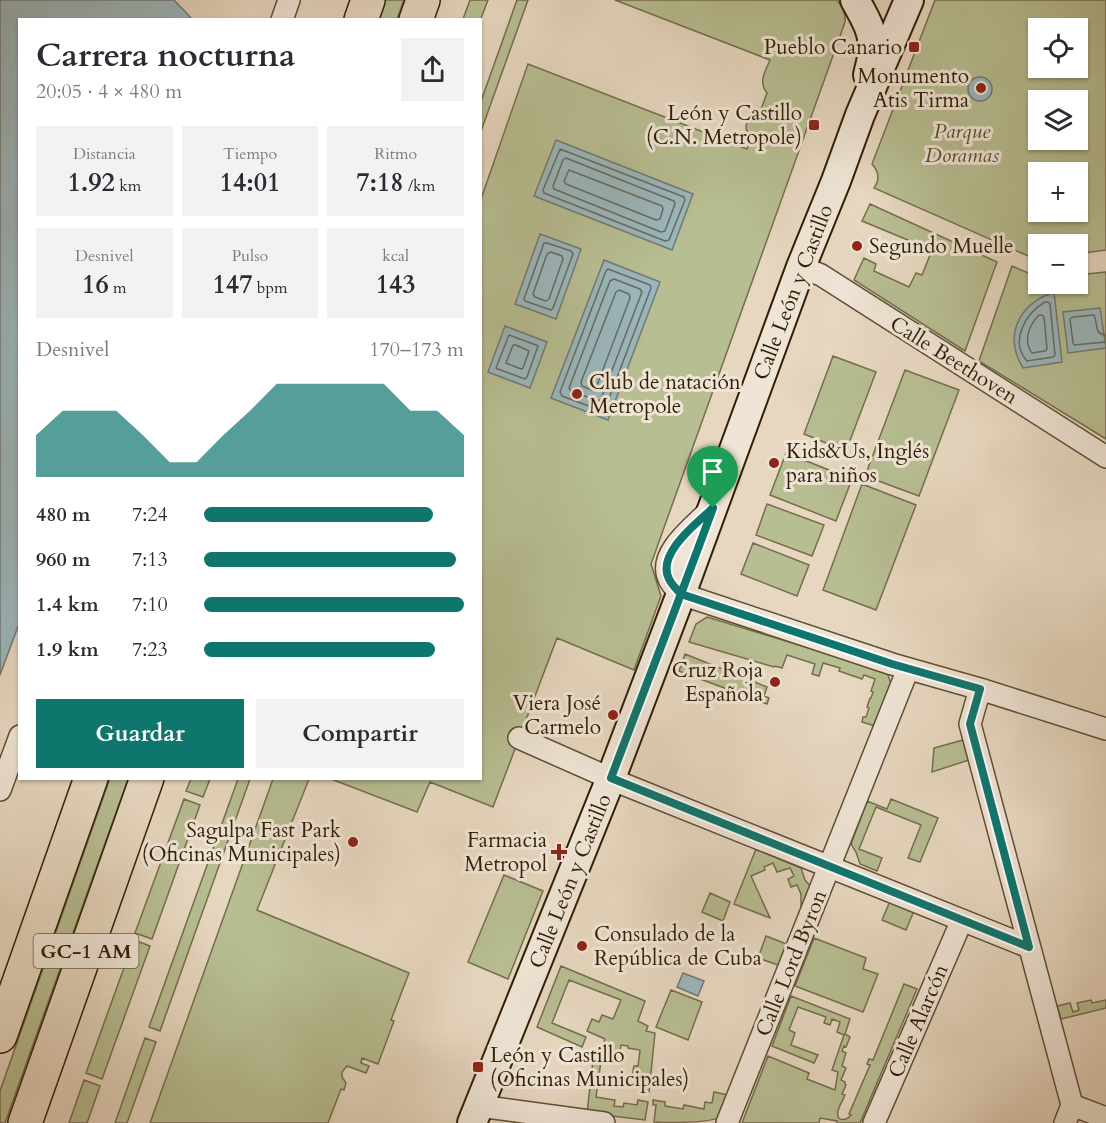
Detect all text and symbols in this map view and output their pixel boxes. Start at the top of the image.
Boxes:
map controls [1028,18,1088,294]
button: locate [1028,18,1088,78]
text: Carrera nocturna [36,33,295,78]
place label: Pueblo Canario [764,33,902,62]
button: share [401,38,464,101]
marker: Pueblo Canario [907,40,921,54]
place label: Monumento Atis Tirma [857,62,969,115]
text: 20:05 · 4 × 480 m [36,78,182,105]
marker: Monumento Atis Tirma [974,81,988,95]
button: layers [1028,90,1088,150]
place label: León y Castillo (C.N. Metropole) [646,99,802,152]
park label: Parque Doramas [925,117,999,170]
marker: León y Castillo (C.N. Metropole) [807,118,821,132]
text: Distancia [73,143,136,165]
text: Tiempo [223,143,277,165]
text: Ritmo [374,143,417,165]
button: + [1028,162,1088,222]
text: 1.92 [67,165,115,200]
text: 14:01 [220,165,280,200]
text: 7:18 [356,165,404,200]
text: km [115,175,141,197]
text: /km [404,175,435,197]
street label: Calle León y Castillo [747,200,840,384]
place label: Segundo Muelle [869,232,1014,261]
button: − [1028,234,1088,294]
marker: Segundo Muelle [850,239,864,253]
text: Desnivel [75,245,134,267]
text: Pulso [232,245,268,267]
text: kcal [382,245,409,267]
text: 16 [82,267,109,302]
text: 147 [213,267,253,302]
text: 143 [376,267,416,302]
text: m [109,277,127,299]
text: bpm [253,277,287,299]
street label: Calle Beethoven [884,309,1023,411]
text: Desnivel [36,336,109,363]
text: 170–173 m [369,336,464,363]
place label: Club de natación Metropole [589,368,741,421]
marker: Club de natación Metropole [570,387,584,401]
place label: Kids&Us, Inglés para niños [786,437,929,490]
pin [687,446,738,508]
icon: arrive [696,455,729,488]
marker: Kids&Us, Inglés para niños [767,456,781,470]
text: 480 m [36,501,91,528]
text: 7:24 [132,501,168,528]
text: 960 m [36,546,91,573]
text: 7:13 [132,546,168,573]
text: 1.4 km [36,591,99,618]
text: 7:10 [132,591,168,618]
text: 1.9 km [36,636,99,663]
text: 7:23 [132,636,168,663]
place label: Cruz Roja Española [672,656,763,709]
marker: Cruz Roja Española [768,675,782,689]
place label: Viera José Carmelo [513,689,601,742]
button: Guardar [36,699,244,768]
button: Compartir [256,699,464,768]
marker: Viera José Carmelo [606,708,620,722]
street label: Calle León y Castillo [522,790,619,973]
place label: Sagulpa Fast Park (Oficinas Municipales) [142,816,342,869]
place label: Farmacia Metropol [464,826,547,879]
marker: Sagulpa Fast Park (Oficinas Municipales) [346,835,360,849]
marker: Farmacia Metropol [552,845,566,859]
street label: Calle Lord Byron [749,885,834,1041]
place label: Consulado de la República de Cuba [594,920,762,973]
road number: GC-1 AM [34,934,138,968]
marker: Consulado de la República de Cuba [575,939,589,953]
street label: Calle Alarcón [881,960,955,1082]
place label: León y Castillo (Oficinas Municipales) [490,1041,689,1094]
marker: León y Castillo (Oficinas Municipales) [471,1060,485,1074]

